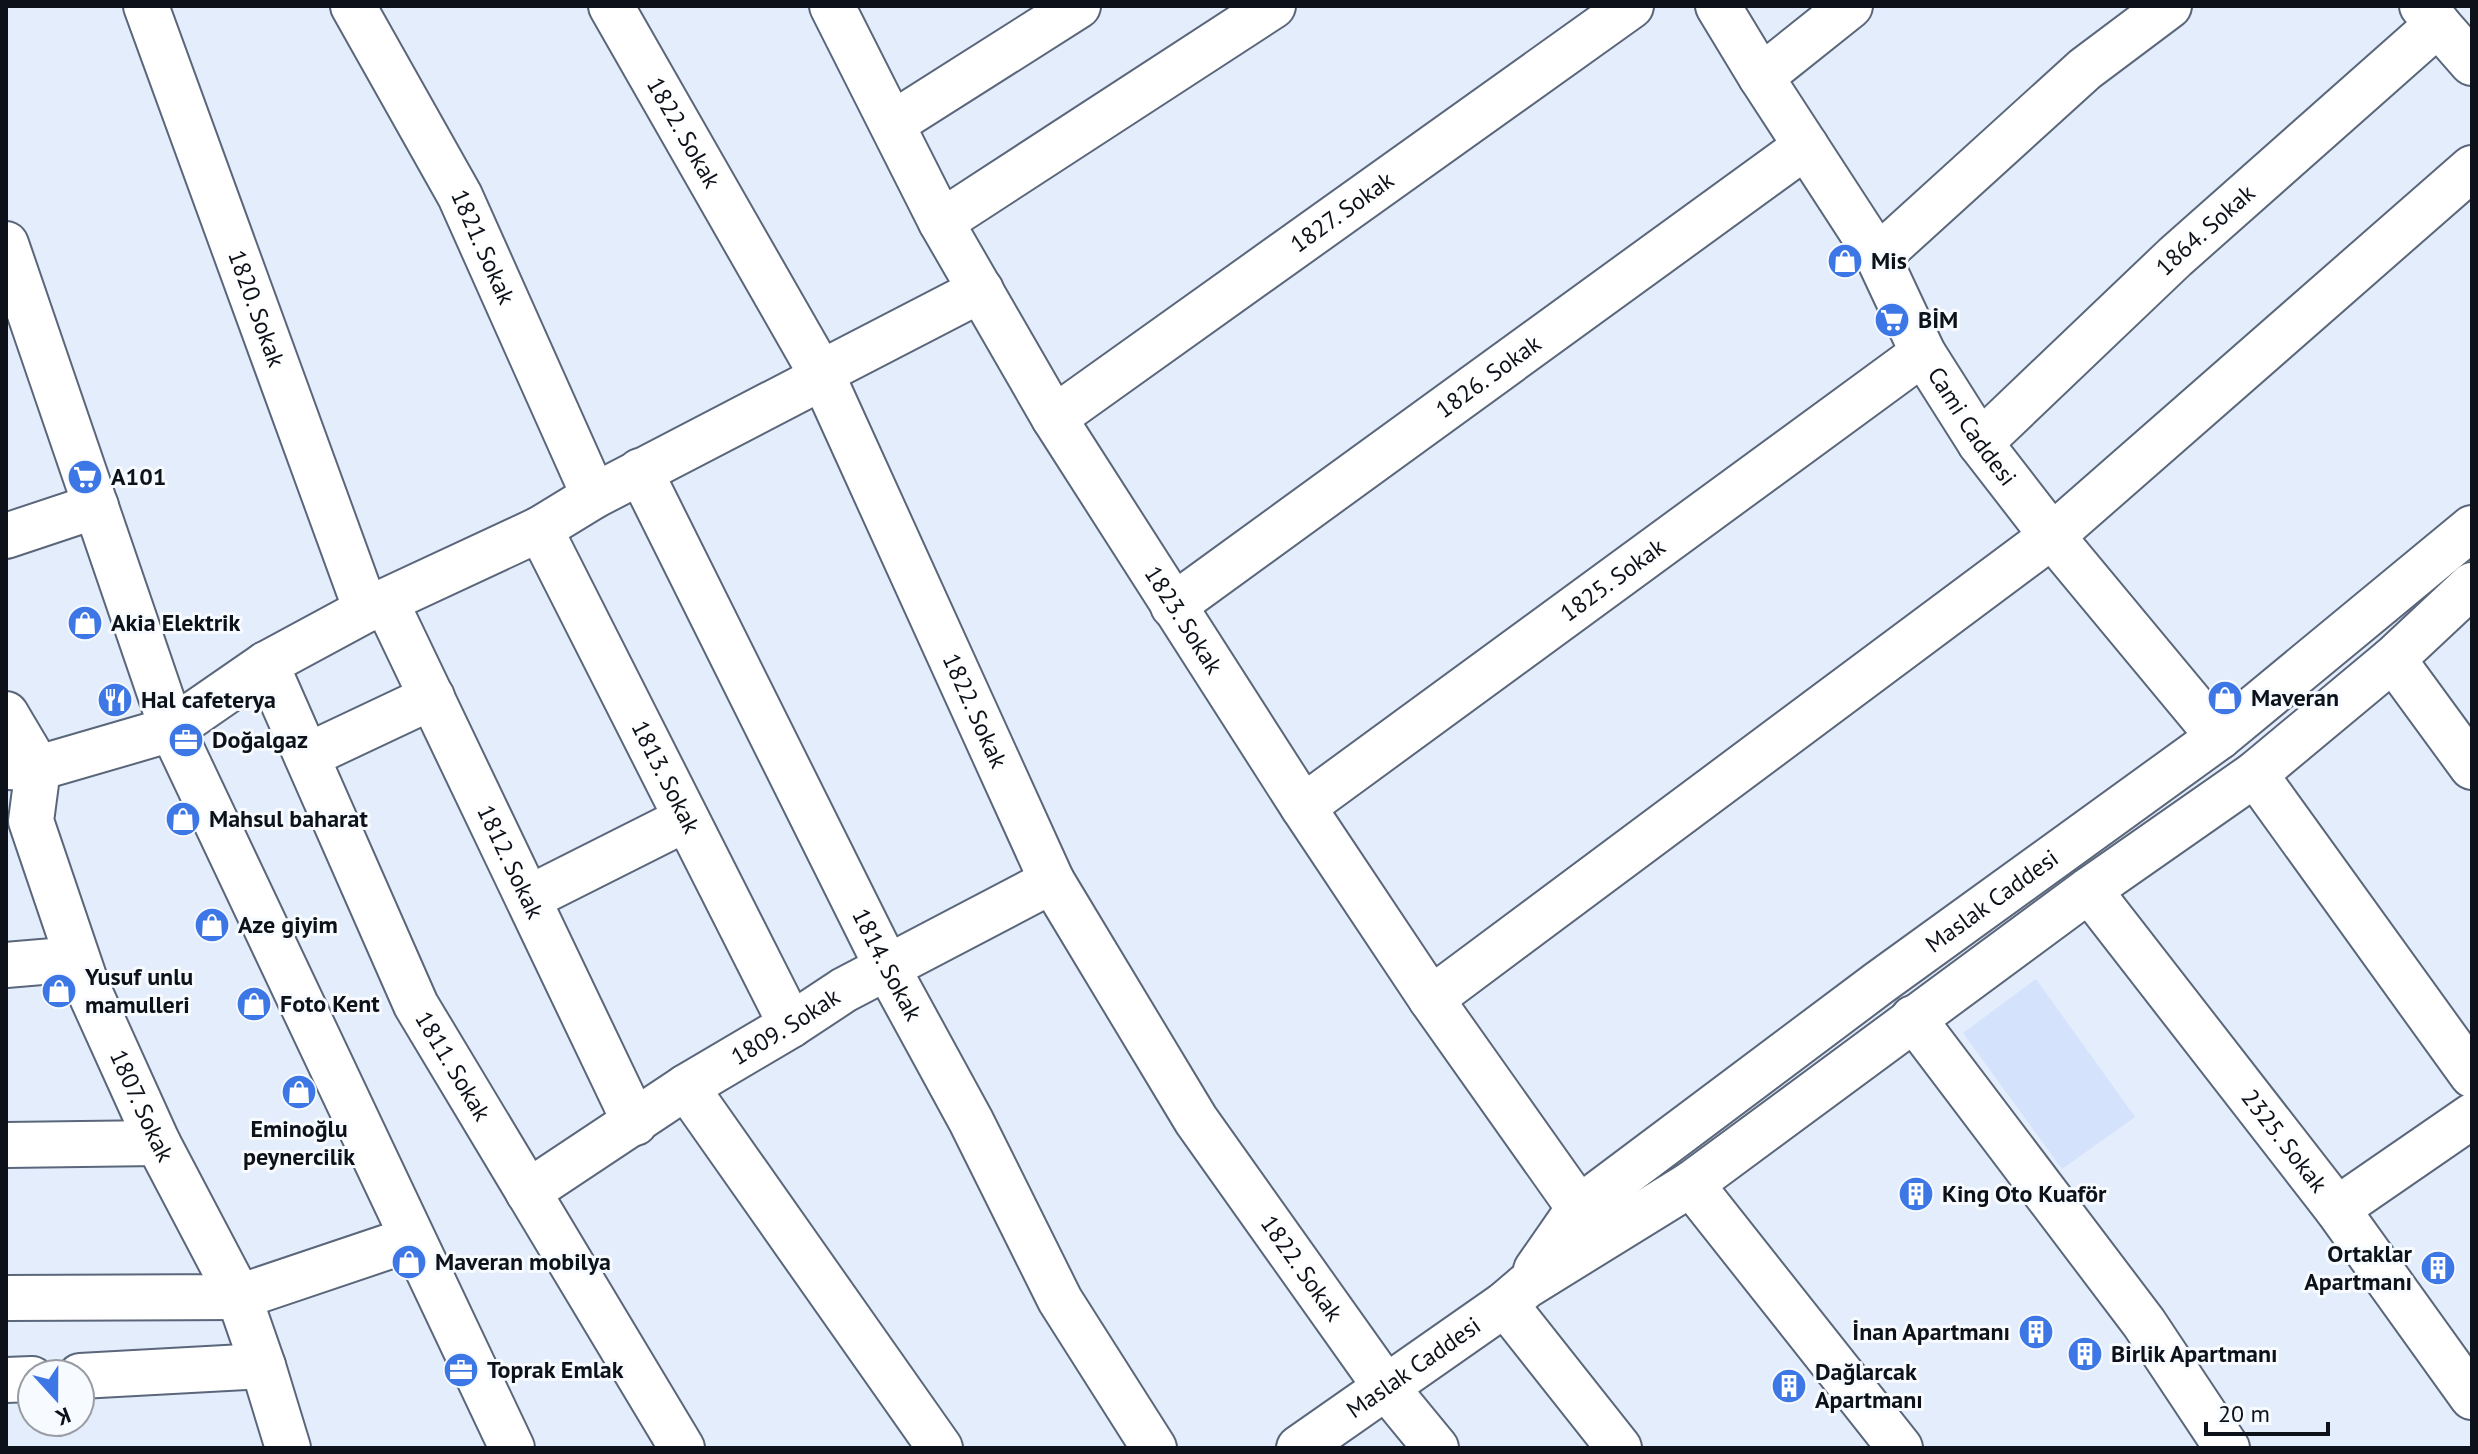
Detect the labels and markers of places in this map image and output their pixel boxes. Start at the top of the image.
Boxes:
shop icon: Mis [1826,242,1864,280]
place label: Mis [1871,245,1907,276]
supermarket icon: BİM [1873,301,1911,339]
place label: BİM [1918,304,1958,335]
supermarket icon: A101 [66,458,104,496]
place label: A101 [111,461,166,492]
shop icon: Akia Elektrik [66,604,104,642]
place label: Akia Elektrik [111,607,241,638]
shop icon: Maveran [2206,679,2244,717]
restaurant icon: Hal cafeterya [96,681,134,719]
place label: Maveran [2251,682,2339,713]
place label: Hal cafeterya [141,684,276,715]
office icon: Doğalgaz [167,721,205,759]
place label: Doğalgaz [212,724,308,755]
shop icon: Mahsul baharat [164,800,202,838]
place label: Mahsul baharat [209,803,368,834]
shop icon: Aze giyim [193,906,231,944]
place label: Aze giyim [238,909,338,940]
place label: Yusuf unlu mamulleri [84,961,193,1020]
shop icon: Yusuf unlu mamulleri [40,972,78,1010]
shop icon: Foto Kent [235,985,273,1023]
place label: Foto Kent [280,988,380,1019]
shop icon: Eminoğlu peynercilik [280,1073,318,1111]
place label: Eminoğlu peynercilik [243,1113,355,1172]
building icon: King Oto Kuaför [1897,1175,1935,1213]
place label: King Oto Kuaför [1942,1178,2107,1209]
place label: Ortaklar Apartmanı [2304,1238,2413,1297]
shop icon: Maveran mobilya [390,1243,428,1281]
place label: Maveran mobilya [435,1246,611,1277]
building icon: Ortaklar Apartmanı [2419,1249,2457,1287]
building icon: İnan Apartmanı [2017,1313,2055,1351]
place label: İnan Apartmanı [1852,1316,2010,1347]
building icon: Birlik Apartmanı [2066,1335,2104,1373]
place label: Birlik Apartmanı [2111,1338,2277,1369]
office icon: Toprak Emlak [442,1351,480,1389]
place label: Toprak Emlak [487,1354,624,1385]
place label: Dağlarcak Apartmanı [1815,1356,1923,1415]
building icon: Dağlarcak Apartmanı [1770,1367,1808,1405]

